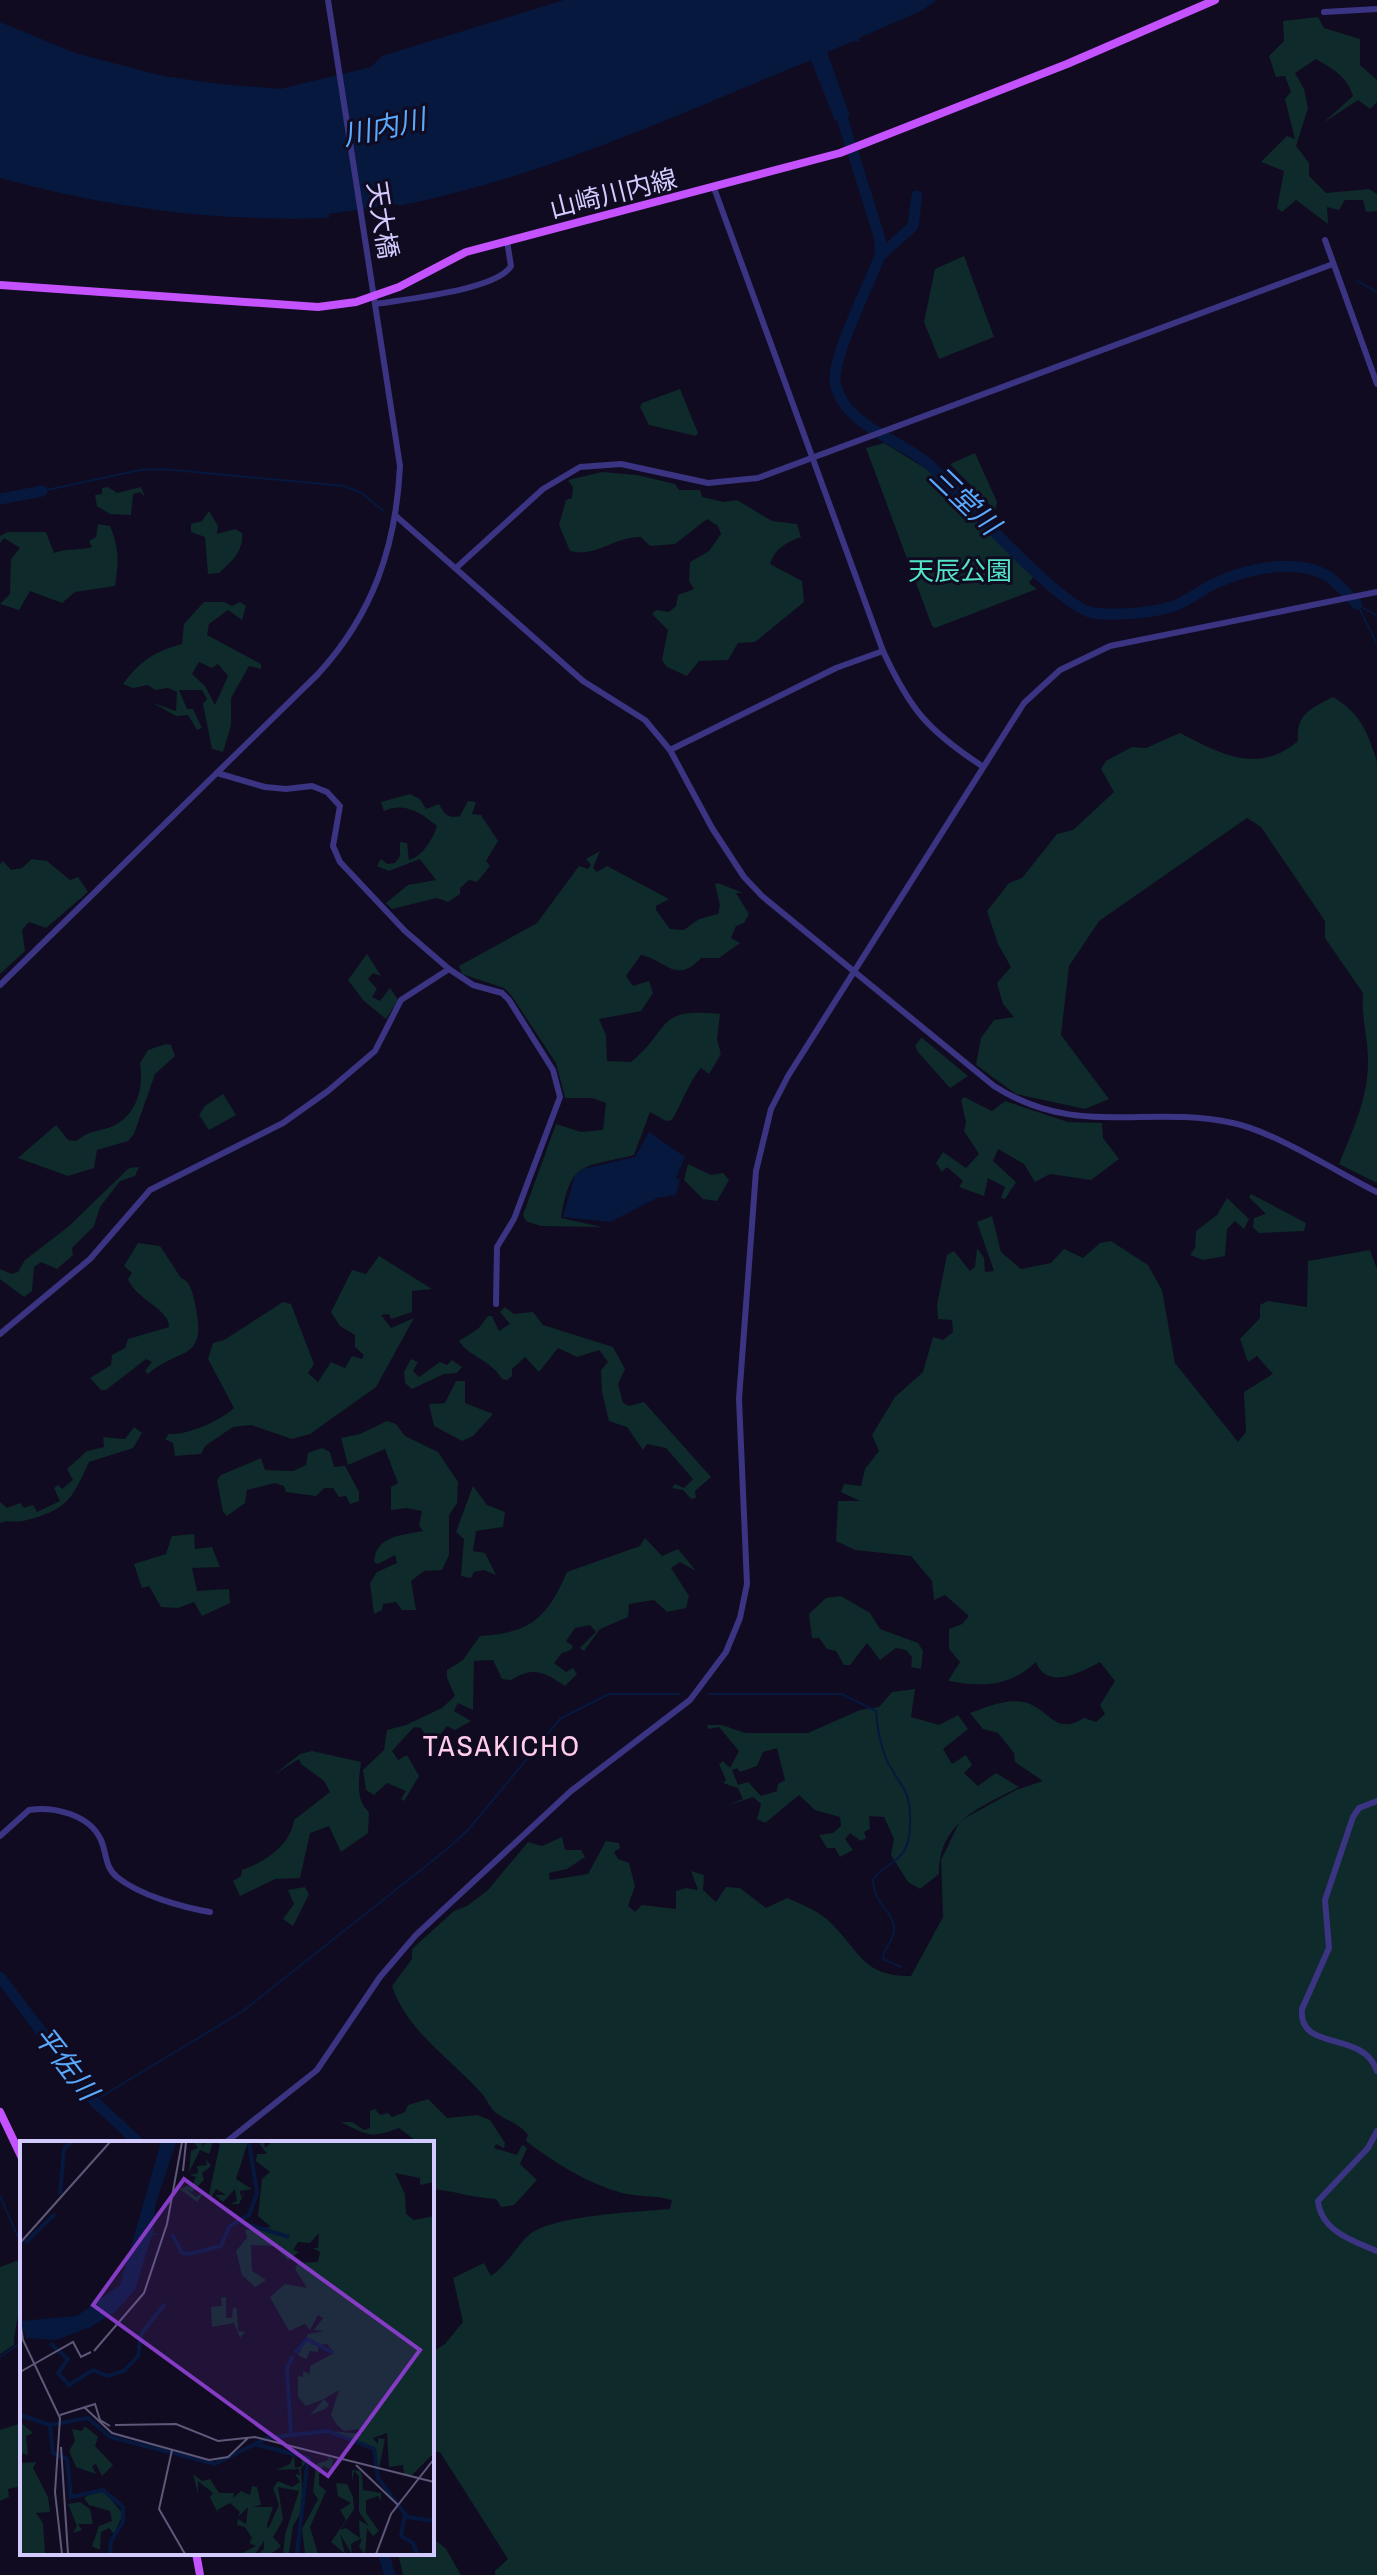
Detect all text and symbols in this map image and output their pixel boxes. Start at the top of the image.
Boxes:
water label: 川内川 [339,99,432,154]
street label: 山崎川内線 [546,160,680,226]
street label: 天大橋 [360,179,406,261]
water label: 三堂川 [922,457,1011,545]
park label: 天辰公園 [908,553,1012,588]
district label: TASAKICHO [423,1725,581,1765]
water label: 平佐川 [25,2018,109,2110]
inset map [20,2141,434,2555]

